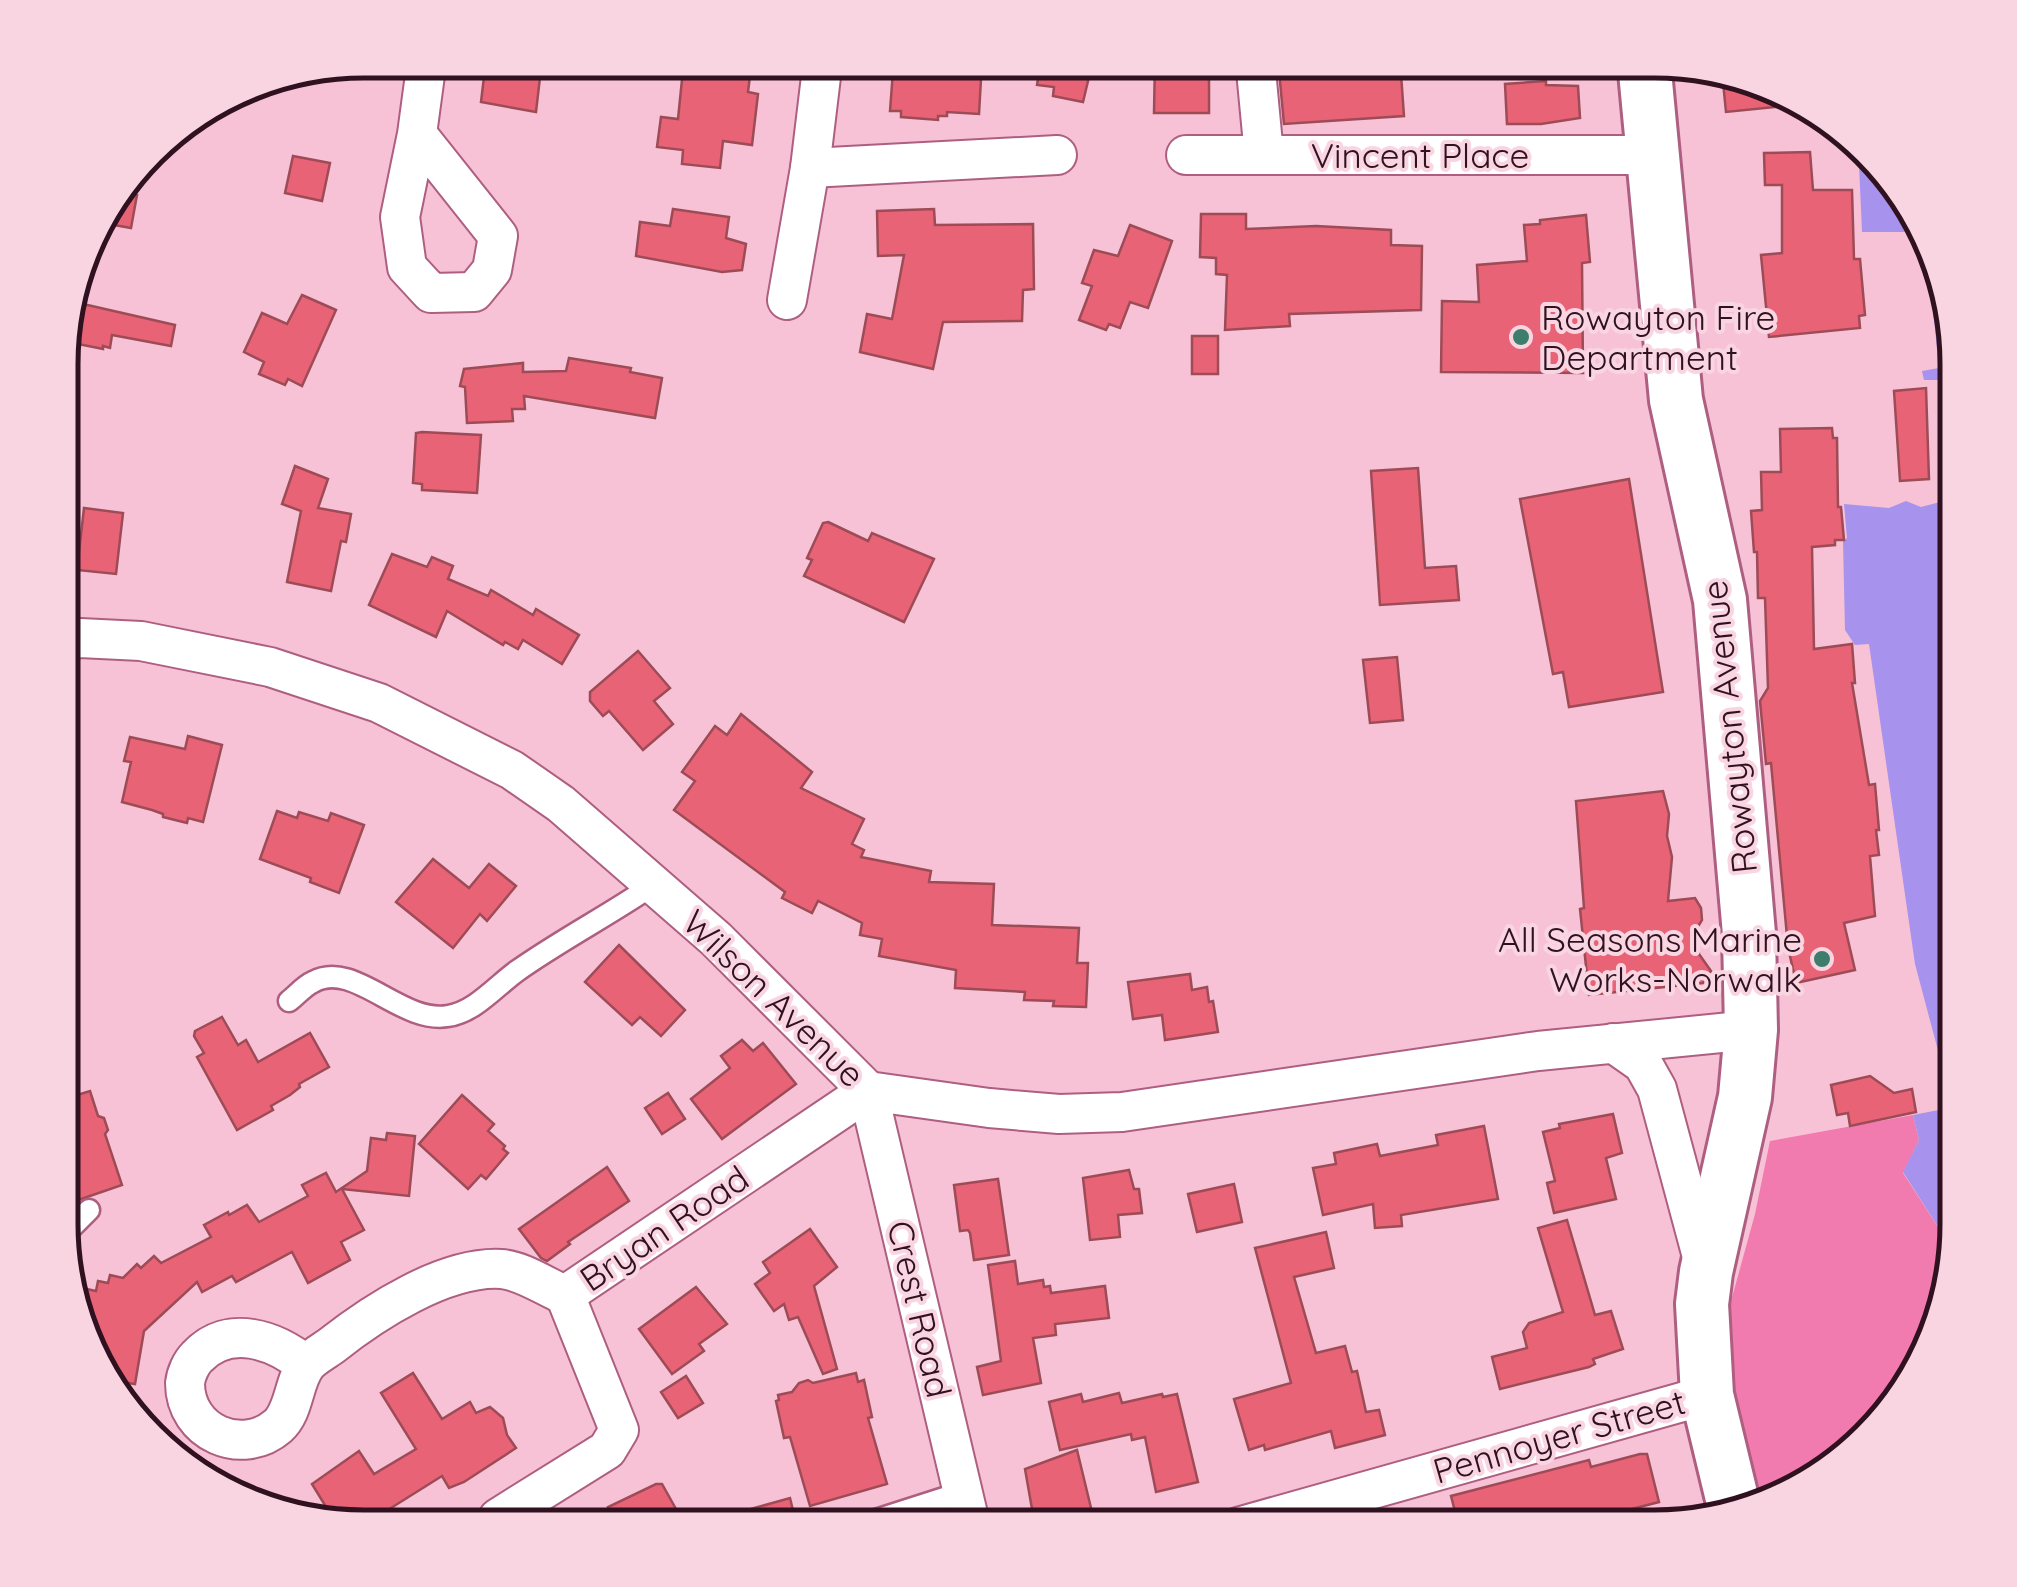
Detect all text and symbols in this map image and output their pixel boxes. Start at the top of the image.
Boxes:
street label: Vincent Place [1311,133,1529,177]
place label: Rowayton Fire Department [1541,295,1775,379]
marker: Rowayton Fire Department [1510,326,1532,348]
street label: Rowayton Avenue [1692,578,1766,876]
street label: Wilson Avenue [674,900,874,1096]
place label: All Seasons Marine Works-Norwalk [1498,917,1802,1001]
marker: All Seasons Marine Works-Norwalk [1811,948,1833,970]
street label: Bryan Road [571,1156,757,1300]
street label: Crest Road [878,1216,962,1402]
street label: Pennoyer Street [1428,1379,1690,1493]

